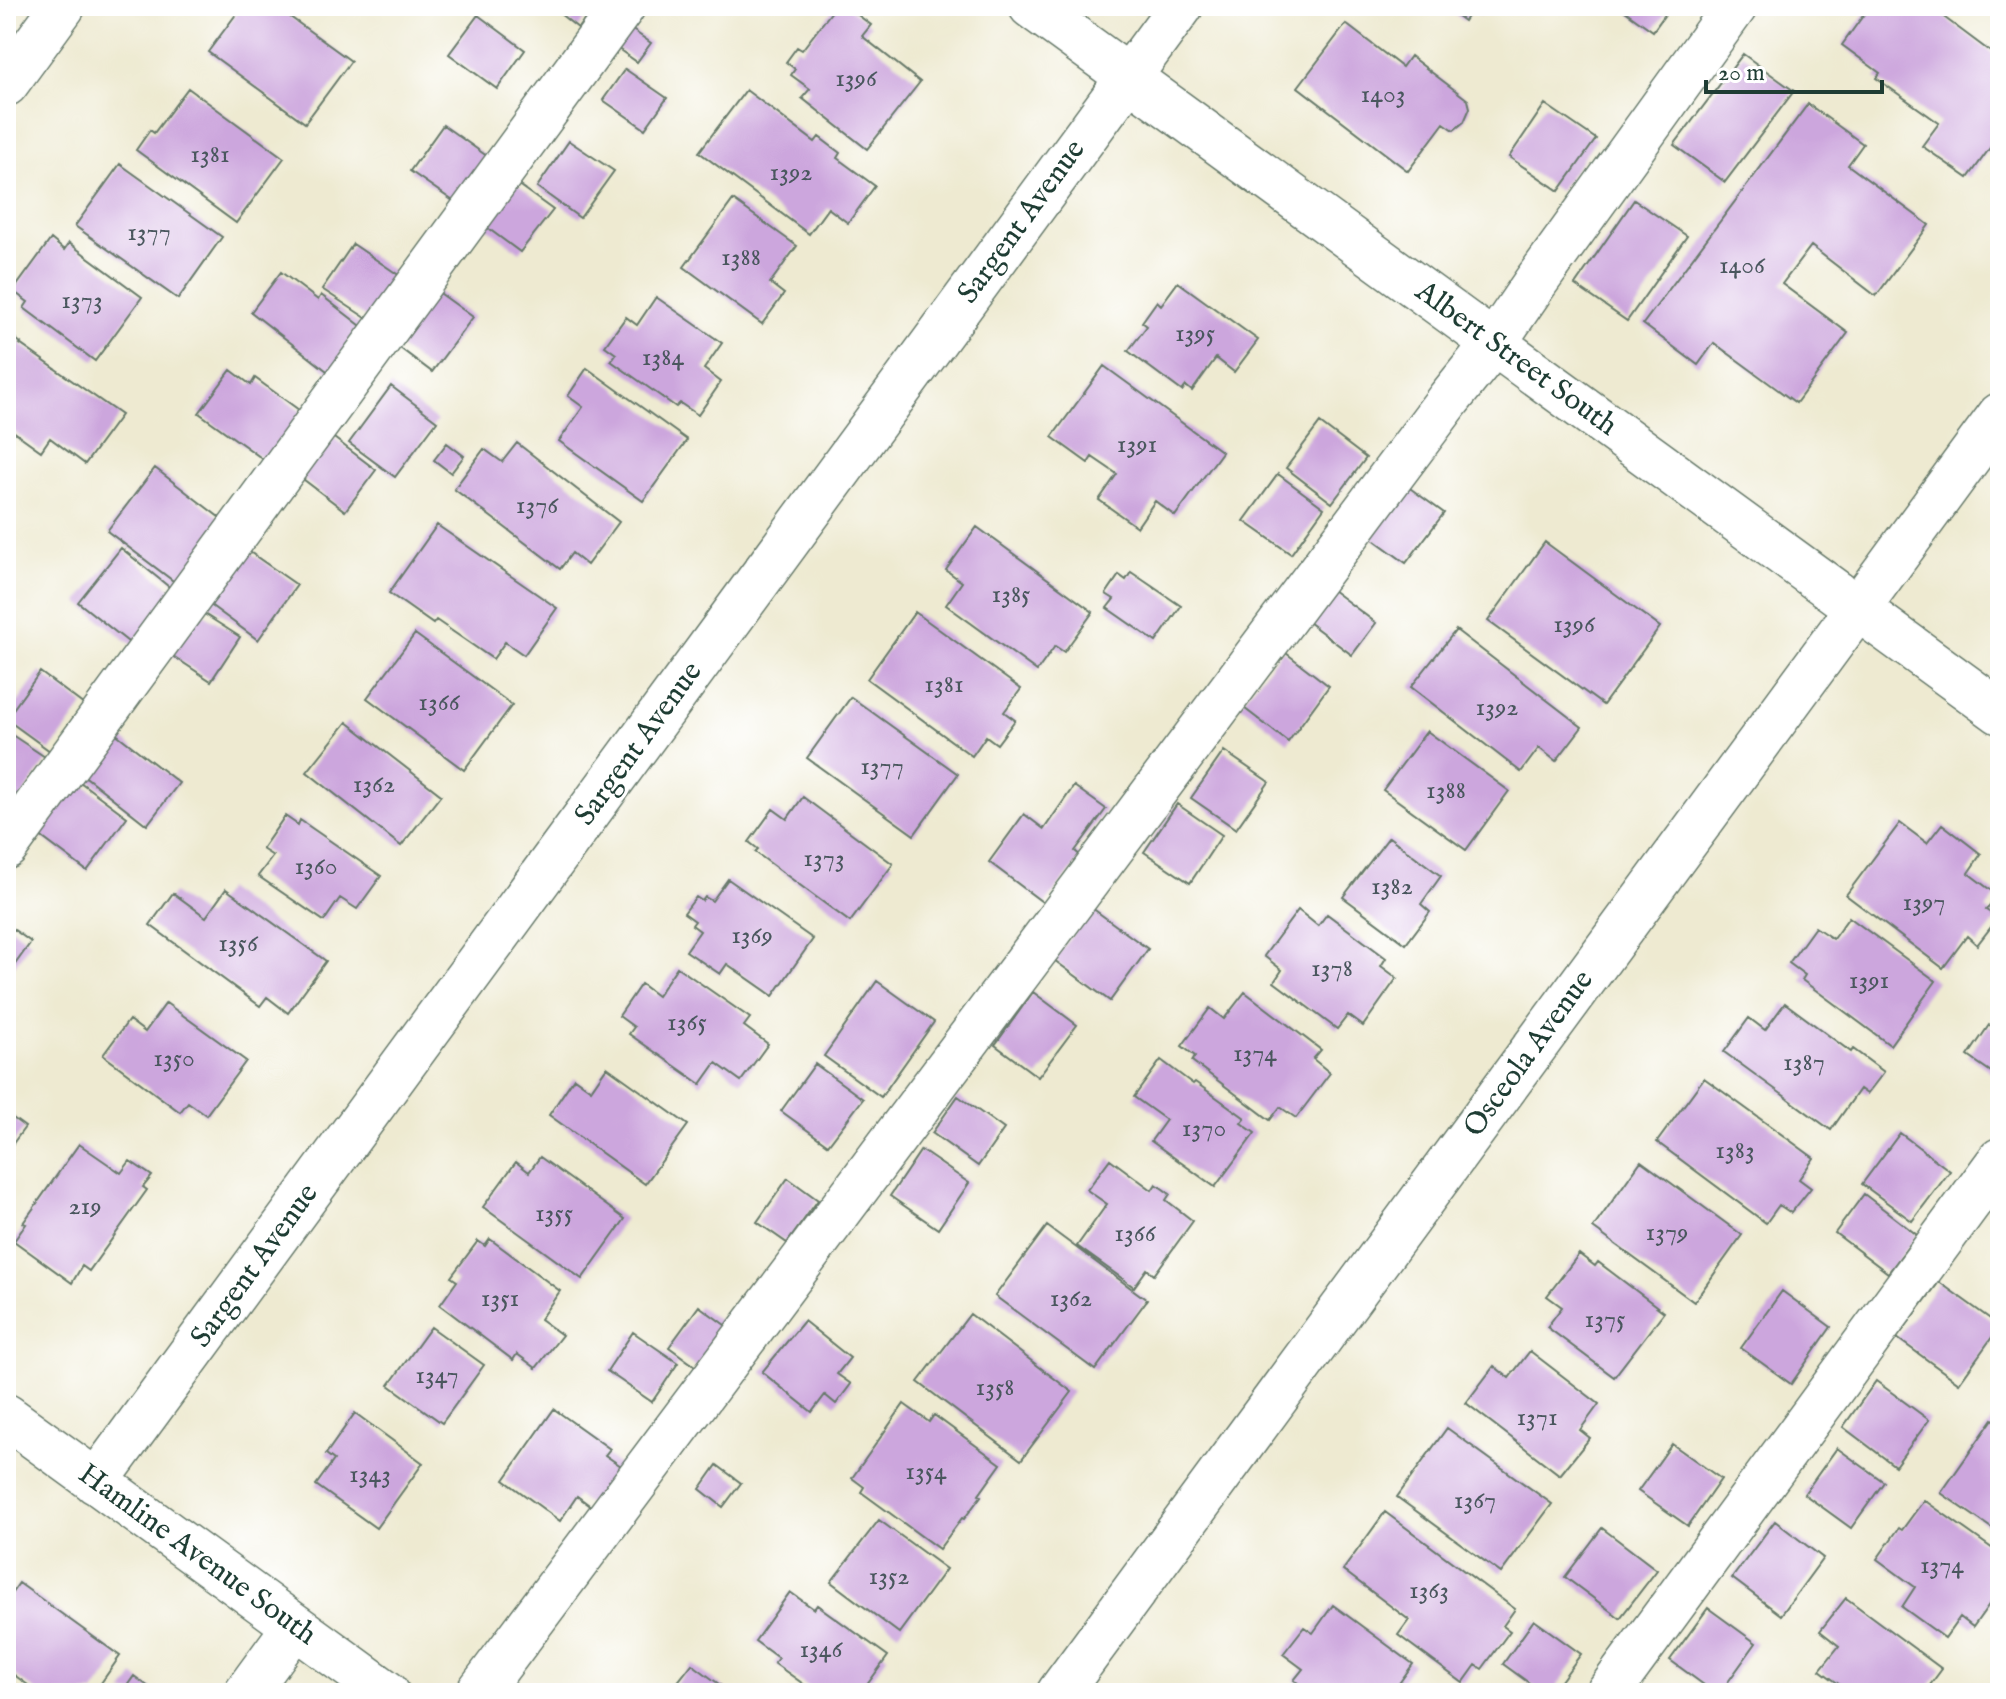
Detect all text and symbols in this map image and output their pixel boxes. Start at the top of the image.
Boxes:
scale bar [1706,44,1882,94]
text: 20 m [1718,58,1765,89]
house number: 1396 [835,62,878,95]
house number: 1403 [1361,78,1405,111]
street label: Sargent Avenue [950,132,1094,312]
house number: 1381 [190,138,230,171]
house number: 1392 [770,156,812,189]
house number: 1377 [127,216,171,249]
house number: 1388 [721,241,761,274]
house number: 1406 [1719,249,1766,282]
street label: Albert Street South [1407,272,1624,445]
house number: 1373 [61,284,103,317]
house number: 1395 [1175,317,1215,350]
house number: 1384 [642,341,684,374]
house number: 1391 [1117,428,1157,461]
house number: 1376 [516,489,559,522]
house number: 1385 [991,578,1031,611]
house number: 1396 [1553,608,1596,641]
street label: Sargent Avenue [567,654,711,834]
house number: 1381 [924,668,964,701]
house number: 1366 [418,686,461,719]
house number: 1392 [1476,691,1518,724]
house number: 1377 [860,750,904,783]
house number: 1362 [353,768,395,801]
house number: 1388 [1426,774,1466,807]
house number: 1373 [803,842,845,875]
house number: 1360 [294,850,338,883]
house number: 1382 [1371,870,1413,903]
house number: 1397 [1903,886,1945,919]
house number: 1369 [731,919,773,952]
house number: 1356 [218,927,259,960]
house number: 1378 [1311,952,1353,985]
street label: Osceola Avenue [1456,963,1602,1145]
house number: 1391 [1849,964,1889,997]
house number: 1365 [667,1006,707,1039]
house number: 1374 [1233,1037,1277,1070]
house number: 1350 [153,1042,195,1075]
house number: 1387 [1783,1046,1825,1079]
house number: 1370 [1182,1112,1226,1145]
house number: 1383 [1715,1134,1755,1167]
street label: Sargent Avenue [183,1176,327,1356]
house number: 219 [68,1190,102,1223]
house number: 1355 [535,1197,573,1230]
house number: 1379 [1646,1216,1688,1249]
house number: 1366 [1114,1217,1157,1250]
house number: 1351 [481,1282,519,1315]
house number: 1362 [1050,1282,1092,1315]
house number: 1375 [1585,1303,1625,1336]
house number: 1347 [415,1359,459,1392]
house number: 1358 [975,1371,1015,1404]
house number: 1371 [1516,1401,1558,1434]
house number: 1354 [905,1455,947,1488]
street label: Hamline Avenue South [70,1456,324,1654]
house number: 1343 [349,1458,391,1491]
house number: 1367 [1454,1484,1496,1517]
house number: 1374 [1920,1549,1964,1582]
house number: 1352 [869,1560,909,1593]
house number: 1363 [1409,1574,1449,1607]
house number: 1346 [799,1633,844,1666]

